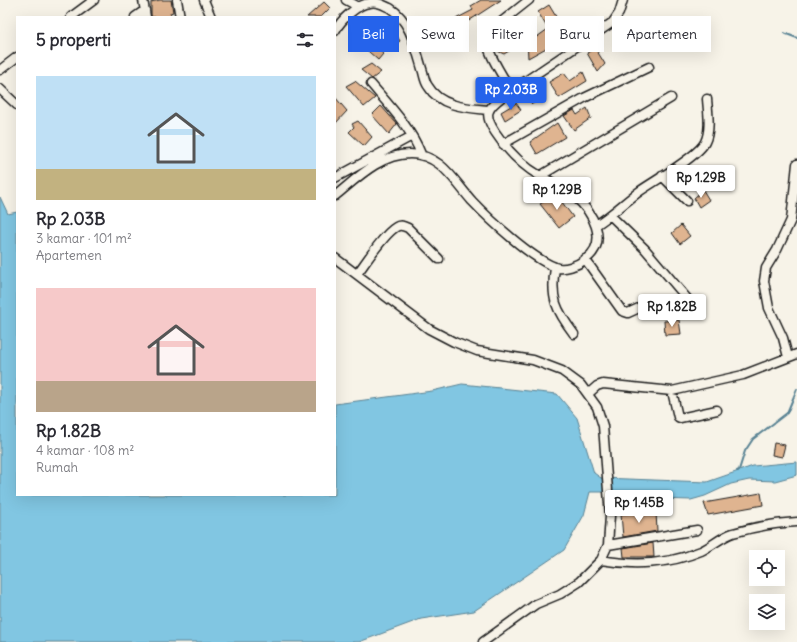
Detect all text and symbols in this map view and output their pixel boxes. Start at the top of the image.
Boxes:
chip: Beli [348,16,399,52]
chip: Sewa [407,16,469,52]
chip: Filter [477,16,537,52]
chip: Baru [545,16,604,52]
chip: Apartemen [612,16,711,52]
text: 5 properti [36,29,111,51]
icon: filters [294,29,316,51]
pin: Rp 2.03B [470,77,552,111]
text: Rp 2.03B [484,81,538,98]
icon: home [140,102,212,174]
pin: Rp 1.29B [660,165,742,199]
text: Rp 1.29B [676,169,726,186]
pin: Rp 1.29B [516,177,598,211]
text: Rp 1.29B [532,181,582,198]
text: Rp 2.03B [36,208,105,230]
text: 3 kamar · 101 m² [36,230,132,247]
text: Apartemen [36,247,102,264]
pin: Rp 1.82B [631,294,713,328]
text: Rp 1.82B [647,298,697,315]
icon: home [140,314,212,386]
text: Rp 1.82B [36,420,101,442]
text: 4 kamar · 108 m² [36,442,134,459]
text: Rumah [36,459,78,476]
pin: Rp 1.45B [598,490,680,524]
text: Rp 1.45B [614,494,664,511]
map controls [749,550,785,630]
button: locate [749,550,785,586]
button: layers [749,594,785,630]

